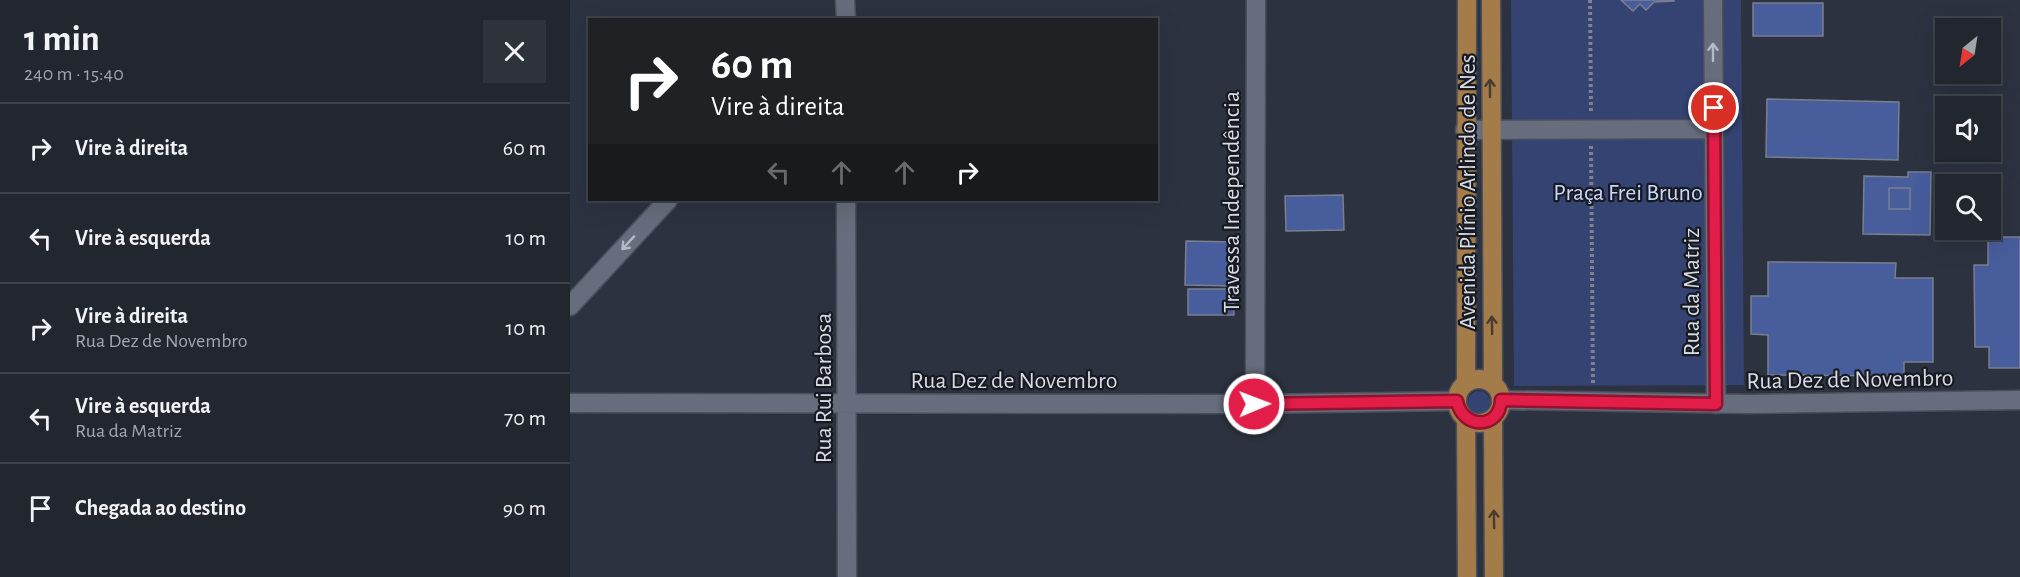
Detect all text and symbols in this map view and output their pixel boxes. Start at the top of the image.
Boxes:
north arrow [1935,18,2001,84]
map controls [1935,18,2001,240]
button: close [483,20,546,83]
text: 1 min [24,21,100,57]
icon: right [612,42,690,120]
one-way arrow [1707,42,1719,62]
text: 60 m [711,44,793,86]
street label: Avenida Plínio Arlindo de Nes [1456,54,1480,330]
text: 240 m · 15:40 [24,64,124,84]
one-way arrow [1484,79,1496,99]
pin [1688,82,1739,133]
street label: Travessa Independência [1220,91,1244,313]
icon: arrive [1697,91,1730,124]
text: Vire à direita [711,93,845,120]
button: sound [1935,96,2001,162]
icon: right [24,132,57,165]
text: Vire à direita [75,137,188,159]
text: 60 m [503,137,546,159]
icon: left [762,156,795,189]
icon: ahead [825,156,858,189]
icon: ahead [888,156,921,189]
icon: right [951,156,984,189]
button: search [1935,174,2001,240]
park label: Praça Frei Bruno [1553,181,1703,205]
icon: left [24,222,57,255]
text: Vire à esquerda [75,227,211,249]
text: 10 m [506,227,546,249]
street label: Rua da Matriz [1680,228,1704,356]
one-way arrow [621,235,635,250]
text: Vire à direita [75,305,188,327]
icon: right [24,312,57,345]
street label: Rua Rui Barbosa [812,313,836,463]
one-way arrow [1486,316,1498,336]
text: 10 m [506,317,546,339]
text: Rua Dez de Novembro [75,331,248,351]
street label: Rua Dez de Novembro [1746,366,1954,394]
street label: Rua Dez de Novembro [910,369,1118,393]
position arrow [1222,372,1286,436]
text: Vire à esquerda [75,395,211,417]
icon: left [24,402,57,435]
text: 70 m [504,407,546,429]
text: Rua da Matriz [75,421,182,441]
icon: arrive [24,492,57,525]
text: Chegada ao destino [75,497,246,519]
text: 90 m [503,497,546,519]
one-way arrow [1488,509,1500,529]

